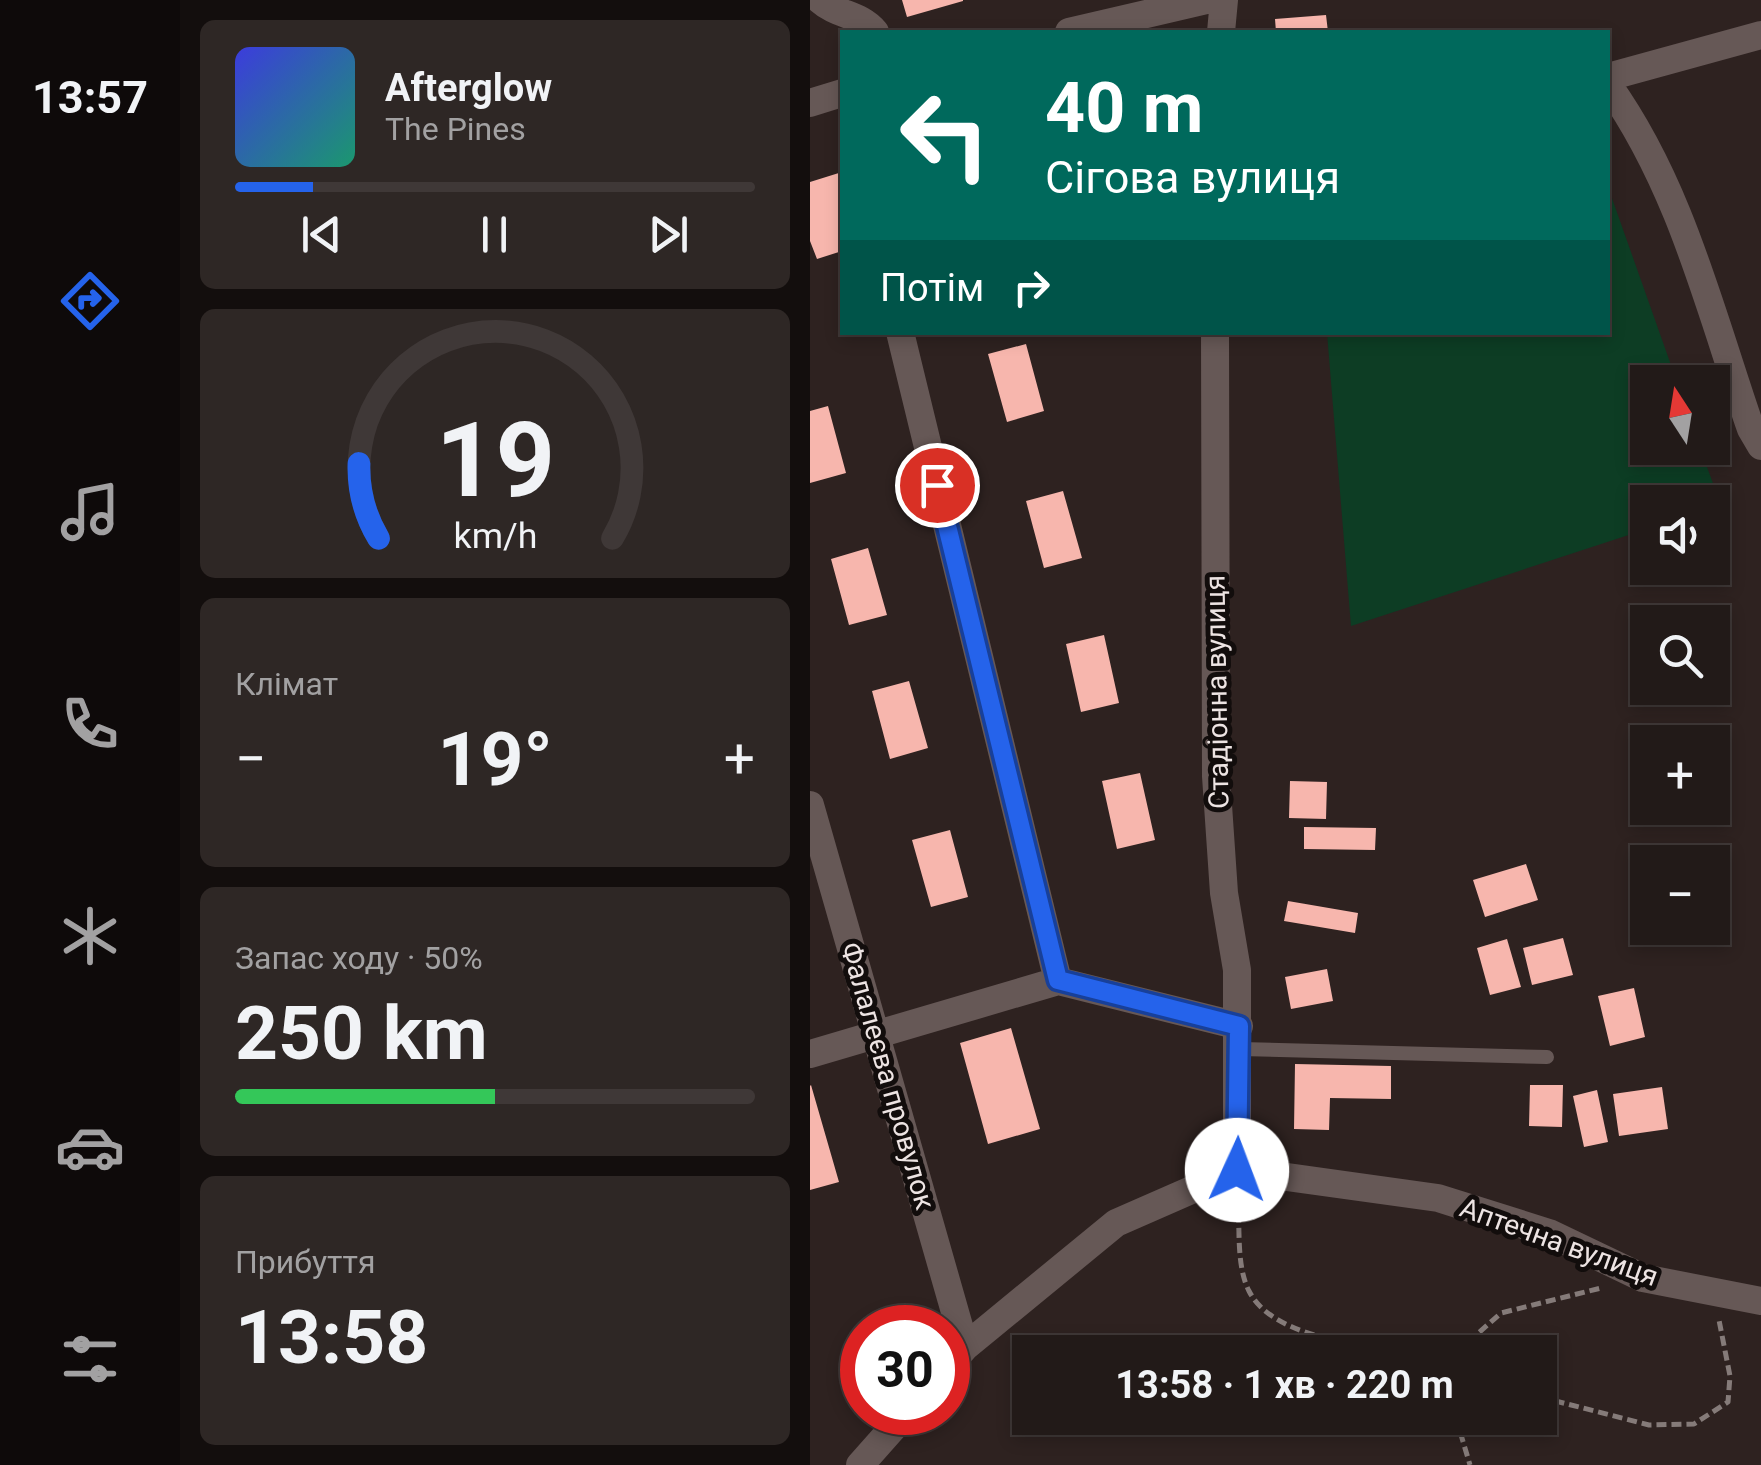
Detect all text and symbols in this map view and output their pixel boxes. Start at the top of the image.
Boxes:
text: Afterglow [385,66,552,110]
text: 40 m [1045,67,1203,149]
icon: left [880,70,1010,200]
text: 13:57 [32,71,148,124]
text: The Pines [385,110,526,148]
text: Сігова вулиця [1045,151,1340,204]
icon: previous [294,207,349,262]
icon: pause [467,207,522,262]
icon: next [641,207,696,262]
icon: right [1004,260,1059,315]
icon: directions [55,266,125,336]
text: Потім [880,266,984,310]
north arrow [1630,365,1730,465]
map controls [1630,365,1730,945]
text: 19 [435,400,555,521]
pin [895,443,980,528]
icon: arrive [910,458,965,513]
icon: music [55,477,125,547]
button: sound [1630,485,1730,585]
text: km/h [453,515,537,557]
street label: Стадіонна вулиця [1198,575,1236,809]
button: search [1630,605,1730,705]
text: Клімат [235,665,338,703]
icon: phone [55,689,125,759]
text: 19° [437,715,553,803]
button: + [1630,725,1730,825]
text: − [235,727,266,791]
text: + [724,727,755,791]
button: − [1630,845,1730,945]
icon: climate [55,901,125,971]
text: Запас ходу · 50% [235,939,483,977]
street label: Фалалеєва провулок [834,939,942,1213]
text: 250 km [235,989,488,1077]
icon: car [55,1112,125,1182]
position arrow [1185,1118,1289,1222]
street label: Аптечна вулиця [1456,1191,1662,1293]
text: Прибуття [235,1243,375,1281]
text: 13:58 [235,1293,428,1381]
speed limit sign: 30 [840,1305,970,1435]
icon: filters [55,1324,125,1394]
text: 13:58 · 1 хв · 220 m [1115,1363,1454,1407]

